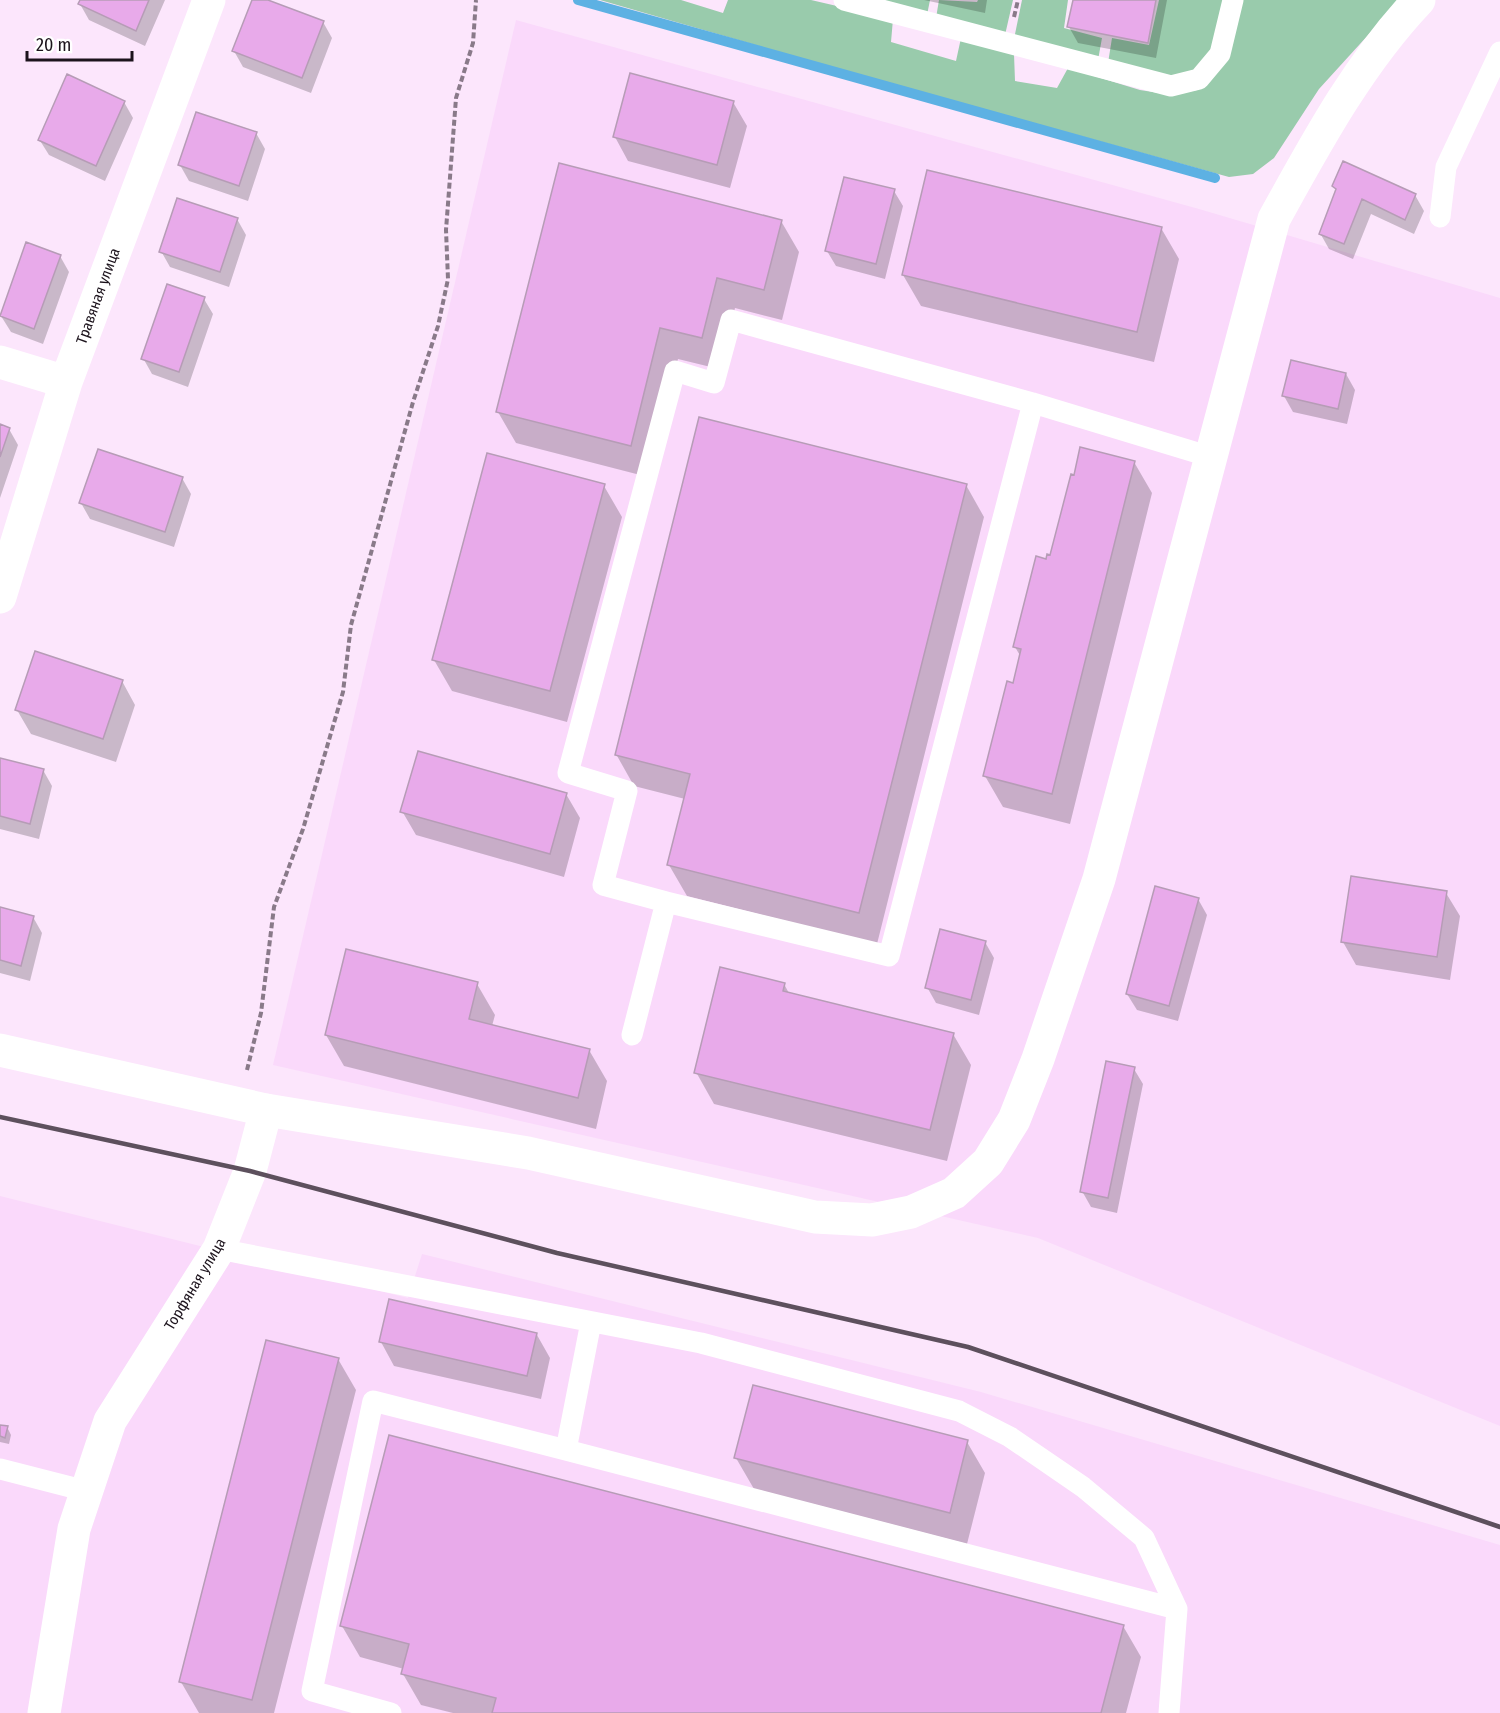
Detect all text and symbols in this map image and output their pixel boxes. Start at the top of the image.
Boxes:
scale bar [27,24,132,62]
text: 20 m [36,34,71,56]
street label: Травяная улица [72,245,124,347]
street label: Торфяная улица [160,1235,230,1333]

